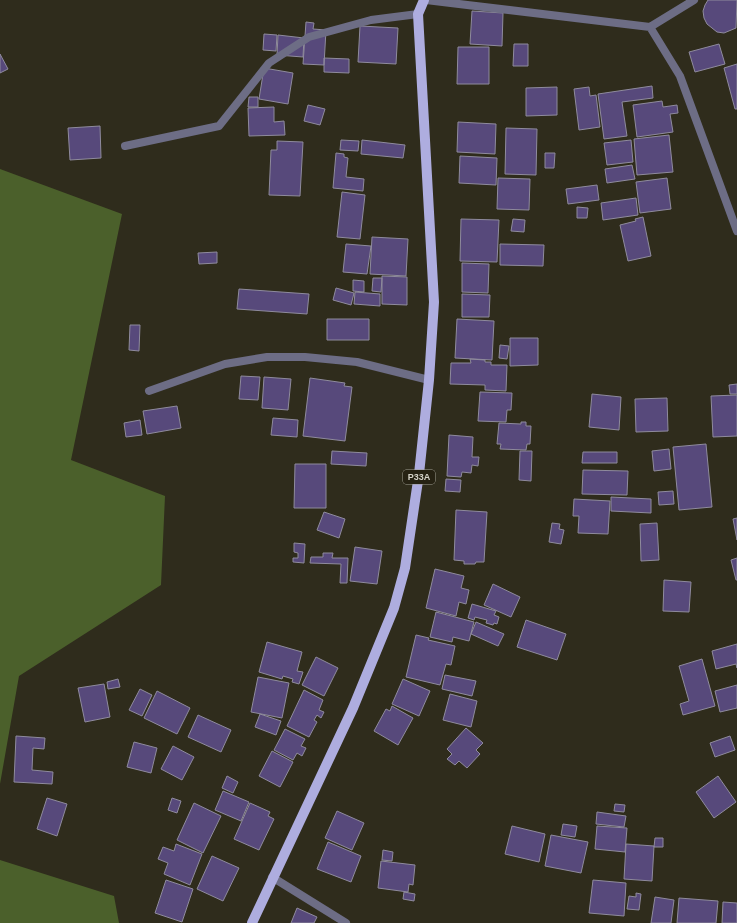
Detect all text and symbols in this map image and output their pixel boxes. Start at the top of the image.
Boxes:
road number: P33A [403,470,435,484]

